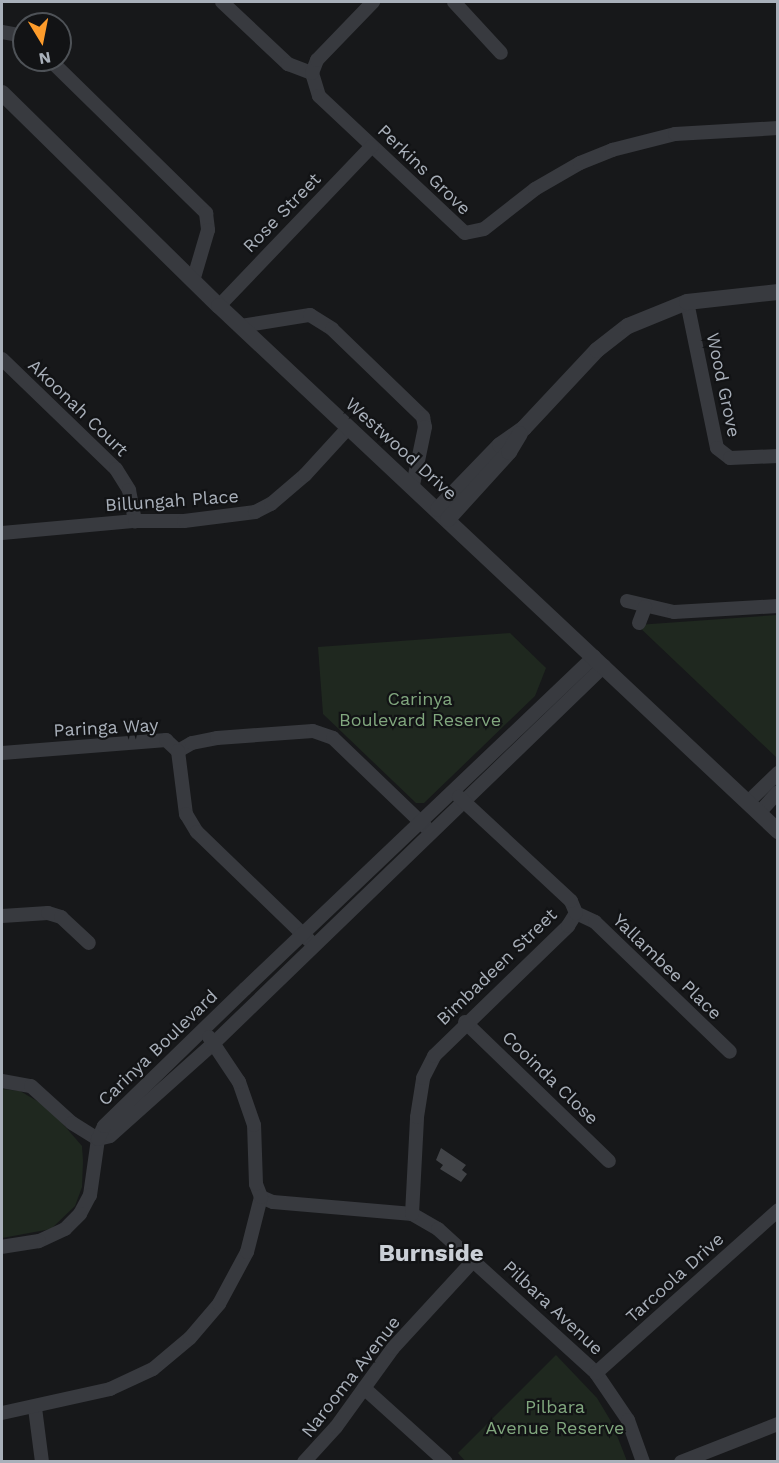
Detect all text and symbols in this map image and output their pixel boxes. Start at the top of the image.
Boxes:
north arrow [12,12,72,72]
text: N [37,48,52,69]
street label: Perkins Grove [373,120,475,220]
street label: Rose Street [239,169,325,257]
street label: Wood Grove [701,331,745,439]
street label: Akoonah Court [24,355,132,461]
street label: Westwood Drive [341,393,461,505]
street label: Billungah Place [104,486,240,516]
park label: Carinya Boulevard Reserve [339,689,501,732]
street label: Paringa Way [53,714,159,742]
street label: Bimbadeen Street [432,904,562,1030]
street label: Yallambee Place [608,910,726,1024]
street label: Carinya Boulevard [94,985,222,1111]
street label: Cooinda Close [497,1026,603,1130]
street label: Tarcoola Drive [621,1228,729,1328]
district label: Burnside [378,1240,484,1268]
street label: Pilbara Avenue [498,1256,608,1360]
street label: Narooma Avenue [297,1312,405,1442]
park label: Pilbara Avenue Reserve [486,1397,624,1440]

